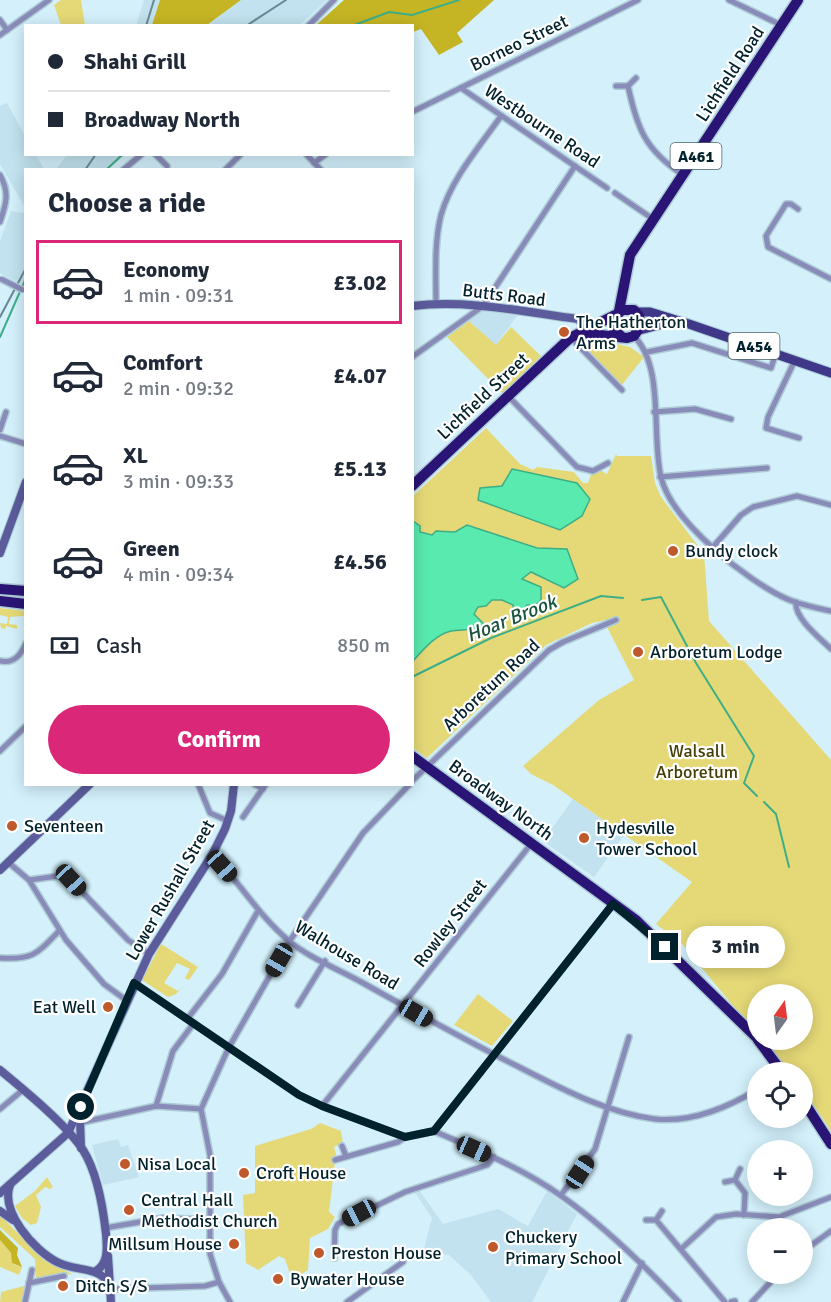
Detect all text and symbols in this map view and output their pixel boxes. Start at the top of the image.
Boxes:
street label: Borneo Street [467,10,571,76]
street label: Lichfield Road [691,22,769,126]
text: Shahi Grill [84,48,187,75]
street label: Westbourne Road [480,79,604,173]
text: Broadway North [84,106,240,133]
road number: A461 [670,143,722,169]
text: Choose a ride [48,187,206,220]
icon: car [51,255,105,309]
text: Economy [123,256,209,283]
text: £3.02 [333,269,387,296]
street label: Butts Road [461,279,547,311]
text: 1 min · 09:31 [123,283,234,308]
place label: The Hatherton Arms [576,311,686,354]
marker: The Hatherton Arms [557,325,571,339]
road number: A454 [728,333,780,359]
icon: car [51,348,105,402]
street label: Lichfield Street [433,348,533,444]
text: Comfort [123,349,203,376]
text: £4.07 [333,362,387,389]
text: 2 min · 09:32 [123,376,234,401]
icon: car [51,441,105,495]
text: XL [123,442,148,469]
text: £5.13 [333,455,387,482]
text: 3 min · 09:33 [123,469,234,494]
icon: car [51,534,105,588]
text: Green [123,535,180,562]
place label: Bundy clock [685,540,778,562]
marker: Bundy clock [666,544,680,558]
text: £4.56 [333,548,387,575]
text: 4 min · 09:34 [123,562,234,587]
water label: Hoar Brook [462,588,562,648]
icon: cash [48,629,81,662]
text: Cash [96,632,142,659]
text: 850 m [337,633,390,658]
street label: Arboretum Road [438,634,544,736]
place label: Arboretum Lodge [650,641,783,663]
marker: Arboretum Lodge [631,645,645,659]
button: Confirm [48,705,390,774]
park label: Walsall Arboretum [656,740,738,783]
street label: Broadway North [445,755,557,845]
place label: Seventeen [24,815,104,837]
street label: Lower Rushall Street [121,816,219,964]
place label: Hydesville Tower School [596,817,697,860]
marker: Seventeen [5,819,19,833]
marker: Hydesville Tower School [577,831,591,845]
car [203,847,241,885]
car [52,861,90,899]
street label: Rowley Street [409,874,491,972]
street label: Walhouse Road [291,915,403,995]
callout: 3 min [686,926,785,968]
route end [651,933,678,960]
text: 3 min [711,934,760,959]
car [262,940,296,980]
north arrow [747,984,813,1050]
map controls [747,984,813,1284]
place label: Eat Well [33,996,96,1018]
car [396,996,436,1030]
marker: Eat Well [101,1000,115,1014]
button: locate [747,1062,813,1128]
route start [67,1093,94,1120]
car [454,1133,494,1165]
button: + [747,1140,813,1206]
car [563,1152,597,1192]
place label: Nisa Local [137,1153,216,1175]
marker: Nisa Local [118,1157,132,1171]
place label: Croft House [256,1162,346,1184]
marker: Croft House [237,1166,251,1180]
place label: Central Hall Methodist Church [141,1189,278,1232]
car [339,1197,379,1229]
marker: Central Hall Methodist Church [122,1203,136,1217]
button: − [747,1218,813,1284]
place label: Chuckery Primary School [505,1226,622,1269]
place label: Millsum House [108,1233,222,1255]
marker: Millsum House [227,1237,241,1251]
marker: Chuckery Primary School [486,1240,500,1254]
place label: Preston House [331,1242,442,1264]
marker: Preston House [312,1246,326,1260]
place label: Bywater House [290,1268,405,1290]
marker: Bywater House [271,1272,285,1286]
place label: Ditch S/S [75,1275,147,1297]
marker: Ditch S/S [56,1279,70,1293]

